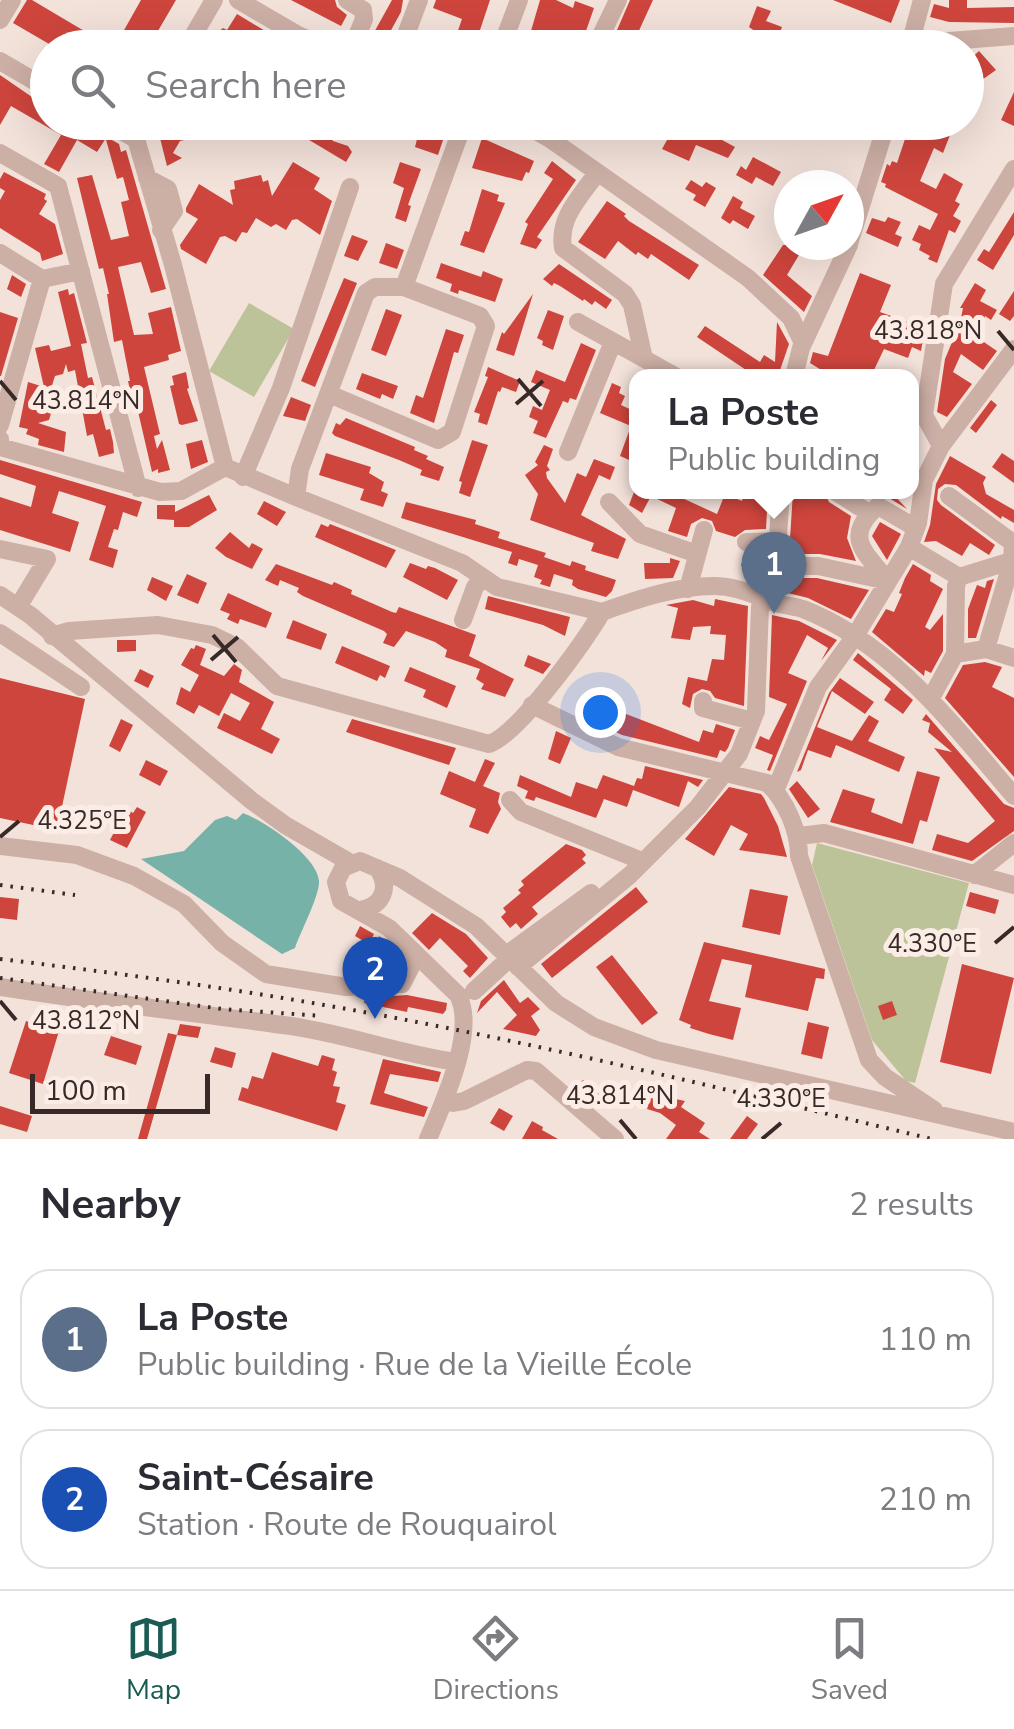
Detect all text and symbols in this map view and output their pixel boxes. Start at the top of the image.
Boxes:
search box [30,30,984,140]
icon: search [65,58,120,113]
text: Search here [145,60,346,111]
north arrow [774,170,864,260]
text: 43.818°N [874,314,982,348]
popup [629,369,919,499]
text: 43.814°N [32,384,140,418]
text: La Poste [668,387,819,438]
text: Public building [668,438,880,481]
pin: 1 [742,532,806,614]
your location [575,687,626,738]
text: 4.325°E [37,804,127,838]
text: 4.330°E [887,927,977,961]
pin: 2 [342,936,408,1019]
text: 43.812°N [32,1004,140,1038]
scale bar [30,1069,210,1114]
text: 100 m [45,1072,127,1110]
text: 43.814°N [566,1079,674,1113]
text: 4.330°E [736,1082,826,1116]
text: Nearby [40,1176,181,1233]
text: 2 results [849,1183,974,1226]
text: La Poste [137,1292,288,1343]
text: 1 [65,1318,84,1361]
text: 110 m [879,1318,972,1361]
text: Public building · Rue de la Vieille École [137,1343,692,1386]
text: Saint-Césaire [137,1452,374,1503]
text: 2 [65,1478,84,1521]
text: 210 m [879,1478,972,1521]
text: Station · Route de Rouquairol [137,1503,556,1546]
tab: Map [126,1611,181,1709]
tab: Directions [433,1611,559,1709]
tab: Saved [811,1611,888,1709]

